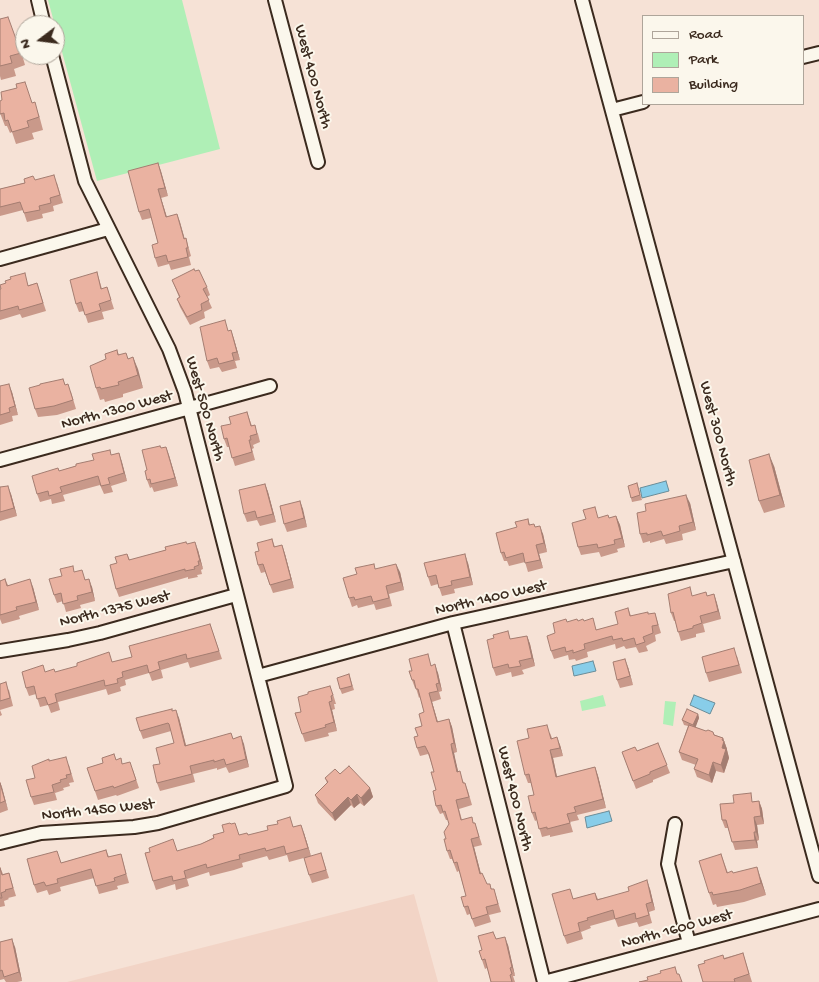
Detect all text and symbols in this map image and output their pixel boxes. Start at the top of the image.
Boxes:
north arrow [15,15,65,65]
legend [642,15,804,105]
street label: West 400 North [289,23,335,131]
text: Road [689,26,722,44]
text: N [17,37,35,50]
text: Park [689,51,718,69]
text: Building [689,76,738,94]
street label: West 500 North [180,354,228,464]
street label: West 300 North [694,379,740,489]
street label: North 1300 West [59,387,175,435]
street label: North 1400 West [433,577,549,621]
street label: North 1375 West [58,587,172,633]
street label: West 400 North [492,745,536,853]
street label: North 1450 West [41,796,155,826]
street label: North 1600 West [619,906,735,954]

